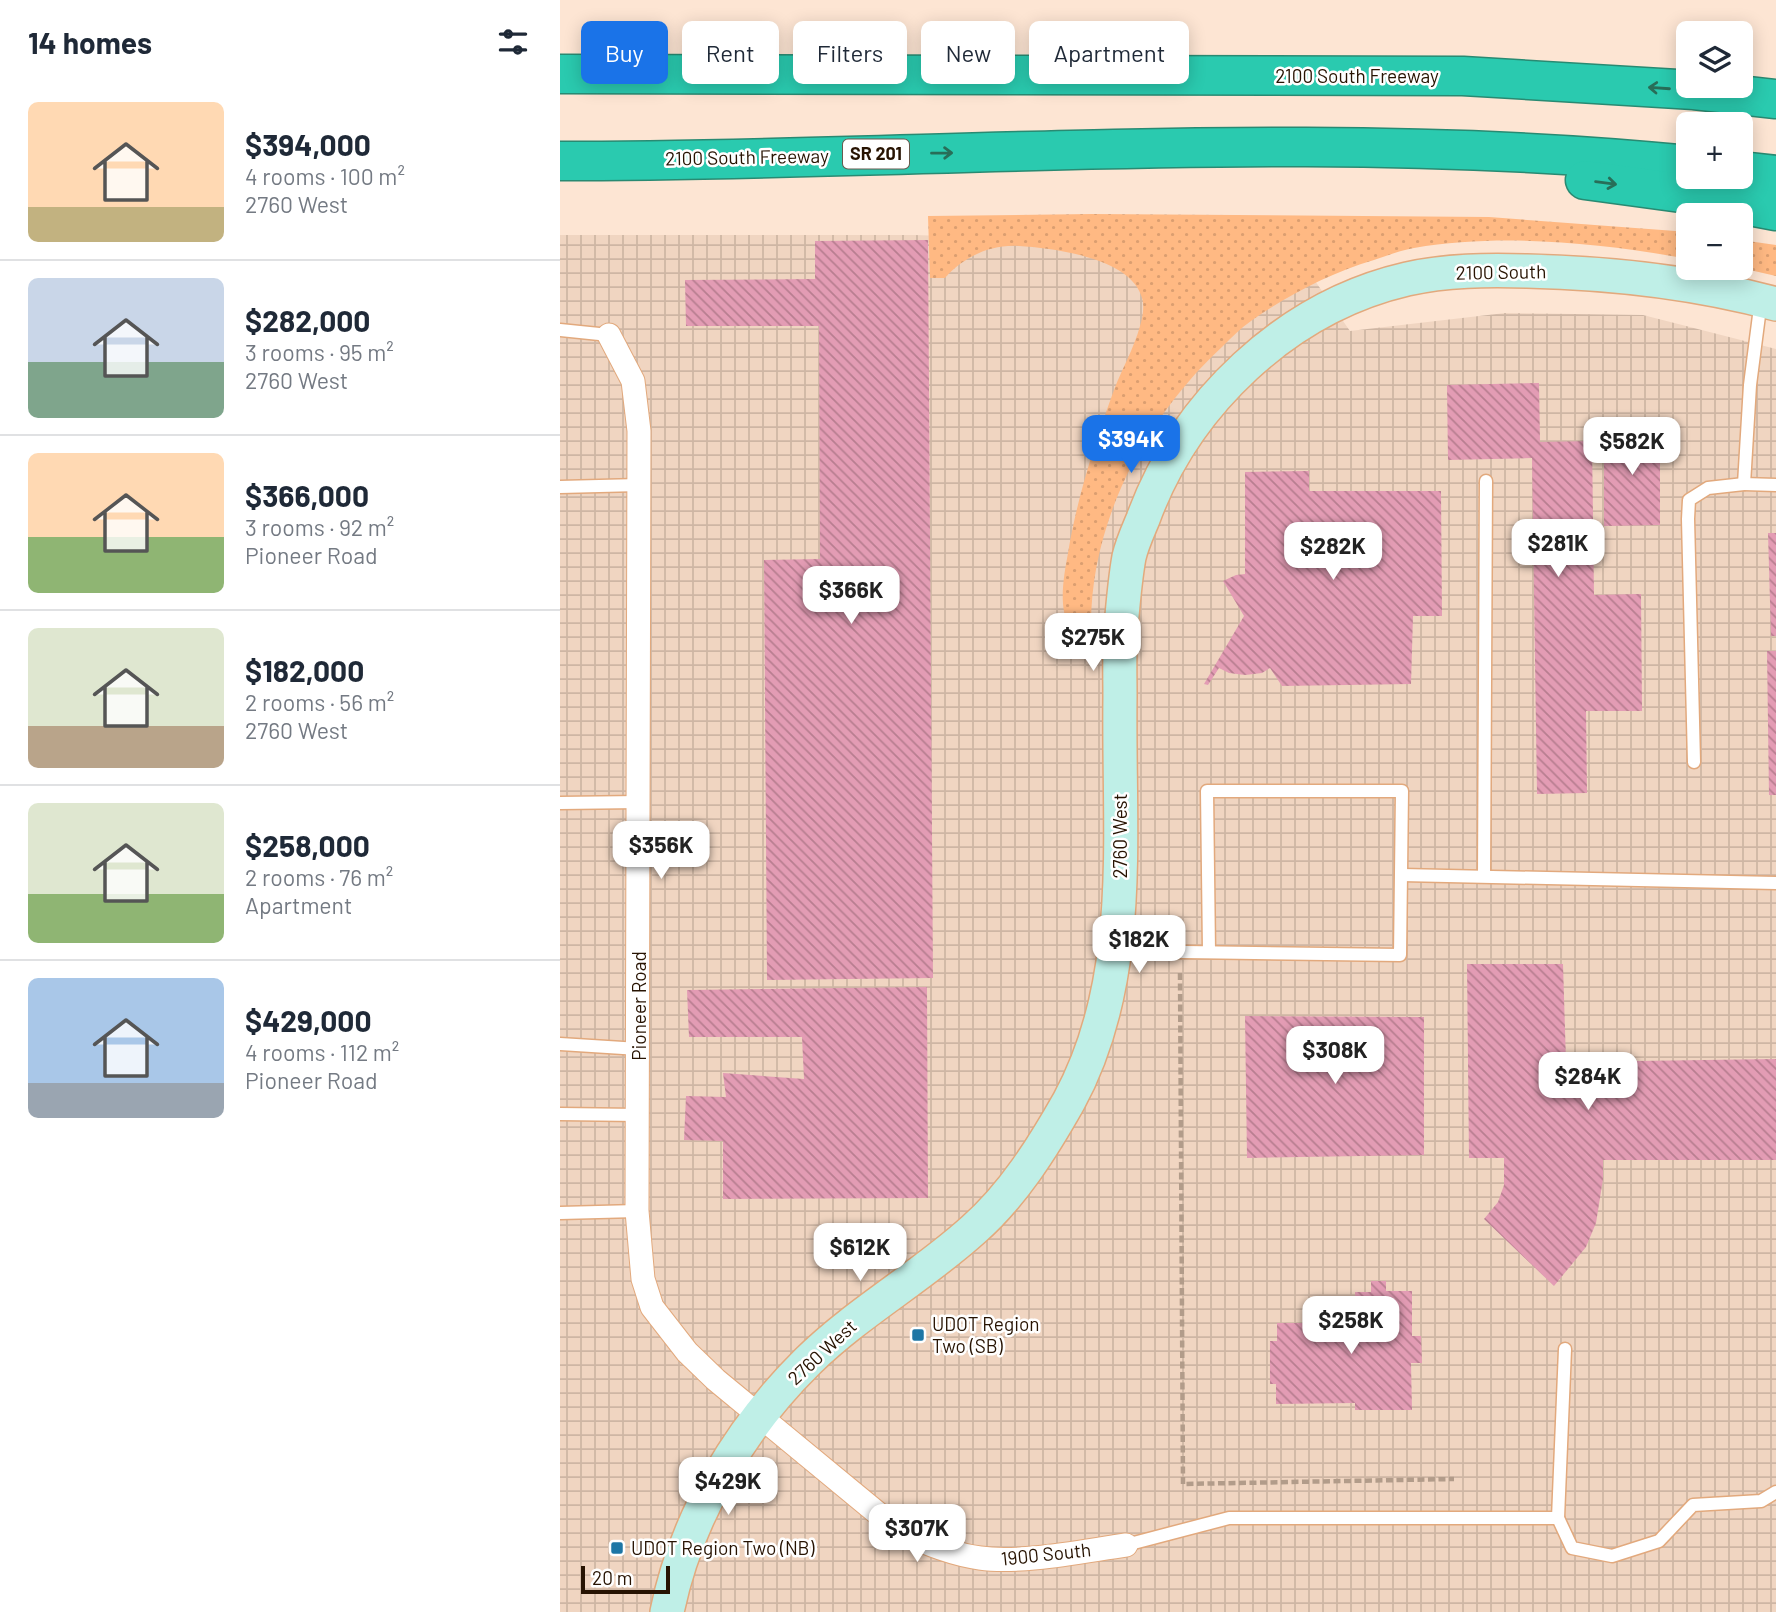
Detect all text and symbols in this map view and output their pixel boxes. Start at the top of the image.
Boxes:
chip: Buy [581,21,668,84]
chip: Rent [682,21,779,84]
chip: Filters [793,21,907,84]
chip: New [921,21,1015,84]
chip: Apartment [1029,21,1189,84]
map controls [1676,21,1753,280]
button: layers [1676,21,1753,98]
icon: filters [494,23,532,61]
text: 14 homes [28,24,152,60]
street label: 2100 South Freeway [1275,64,1439,87]
one-way arrow [1649,81,1671,94]
button: + [1676,112,1753,189]
text: $394,000 [245,126,371,162]
icon: home [84,130,168,214]
road number: SR 201 [843,140,909,168]
street label: 2100 South Freeway [665,144,829,169]
one-way arrow [930,146,953,160]
text: 4 rooms · 100 m² [245,162,405,190]
one-way arrow [1594,177,1617,190]
text: 2760 West [245,190,348,218]
button: − [1676,203,1753,280]
street label: 2100 South [1455,259,1547,284]
text: $282,000 [245,302,370,338]
icon: home [84,306,168,390]
text: 3 rooms · 95 m² [245,338,394,366]
text: 2760 West [245,366,348,394]
pin: $394K [1082,416,1180,475]
pin: $582K [1583,418,1681,477]
text: $394K [1098,424,1164,452]
text: $582K [1599,426,1665,454]
text: $366,000 [245,477,369,513]
icon: home [84,481,168,565]
text: 3 rooms · 92 m² [245,513,394,541]
pin: $281K [1509,520,1607,579]
pin: $282K [1284,522,1382,582]
text: $281K [1528,528,1588,556]
text: $282K [1300,531,1366,559]
text: Pioneer Road [245,541,378,569]
pin: $366K [802,566,900,626]
text: $366K [819,575,883,603]
pin: $275K [1044,614,1142,673]
text: $275K [1061,622,1125,650]
text: $182,000 [245,652,364,688]
icon: home [84,656,168,740]
text: 2 rooms · 56 m² [245,688,394,716]
text: 2760 West [245,716,348,744]
street label: 2760 West [1108,793,1131,879]
pin: $356K [612,822,710,881]
text: $258,000 [245,827,370,863]
text: $356K [629,830,693,858]
icon: home [84,831,168,915]
text: 2 rooms · 76 m² [245,863,393,891]
text: Apartment [245,891,352,919]
pin: $182K [1090,916,1188,975]
text: $182K [1108,924,1170,952]
street label: Pioneer Road [627,951,650,1061]
text: $429,000 [245,1002,372,1038]
icon: home [84,1006,168,1090]
pin: $308K [1286,1026,1384,1086]
text: $308K [1302,1035,1368,1063]
text: 4 rooms · 112 m² [245,1038,399,1066]
pin: $284K [1539,1052,1637,1112]
text: $284K [1555,1061,1621,1089]
text: Pioneer Road [245,1066,378,1094]
pin: $612K [811,1224,909,1283]
text: $612K [830,1232,890,1260]
pin: $258K [1302,1296,1400,1356]
text: $258K [1318,1305,1384,1333]
place label: UDOT Region Two (SB) [932,1312,1040,1357]
street label: 2760 West [783,1314,861,1389]
marker: UDOT Region Two (SB) [910,1327,926,1343]
pin: $429K [679,1458,777,1517]
text: $429K [695,1466,761,1494]
pin: $307K [868,1504,966,1564]
text: $307K [885,1513,949,1541]
place label: UDOT Region Two (NB) [631,1536,816,1559]
street label: 1900 South [1000,1537,1092,1570]
marker: UDOT Region Two (NB) [609,1540,625,1556]
scale bar [581,1563,670,1595]
text: 20 m [592,1566,632,1589]

